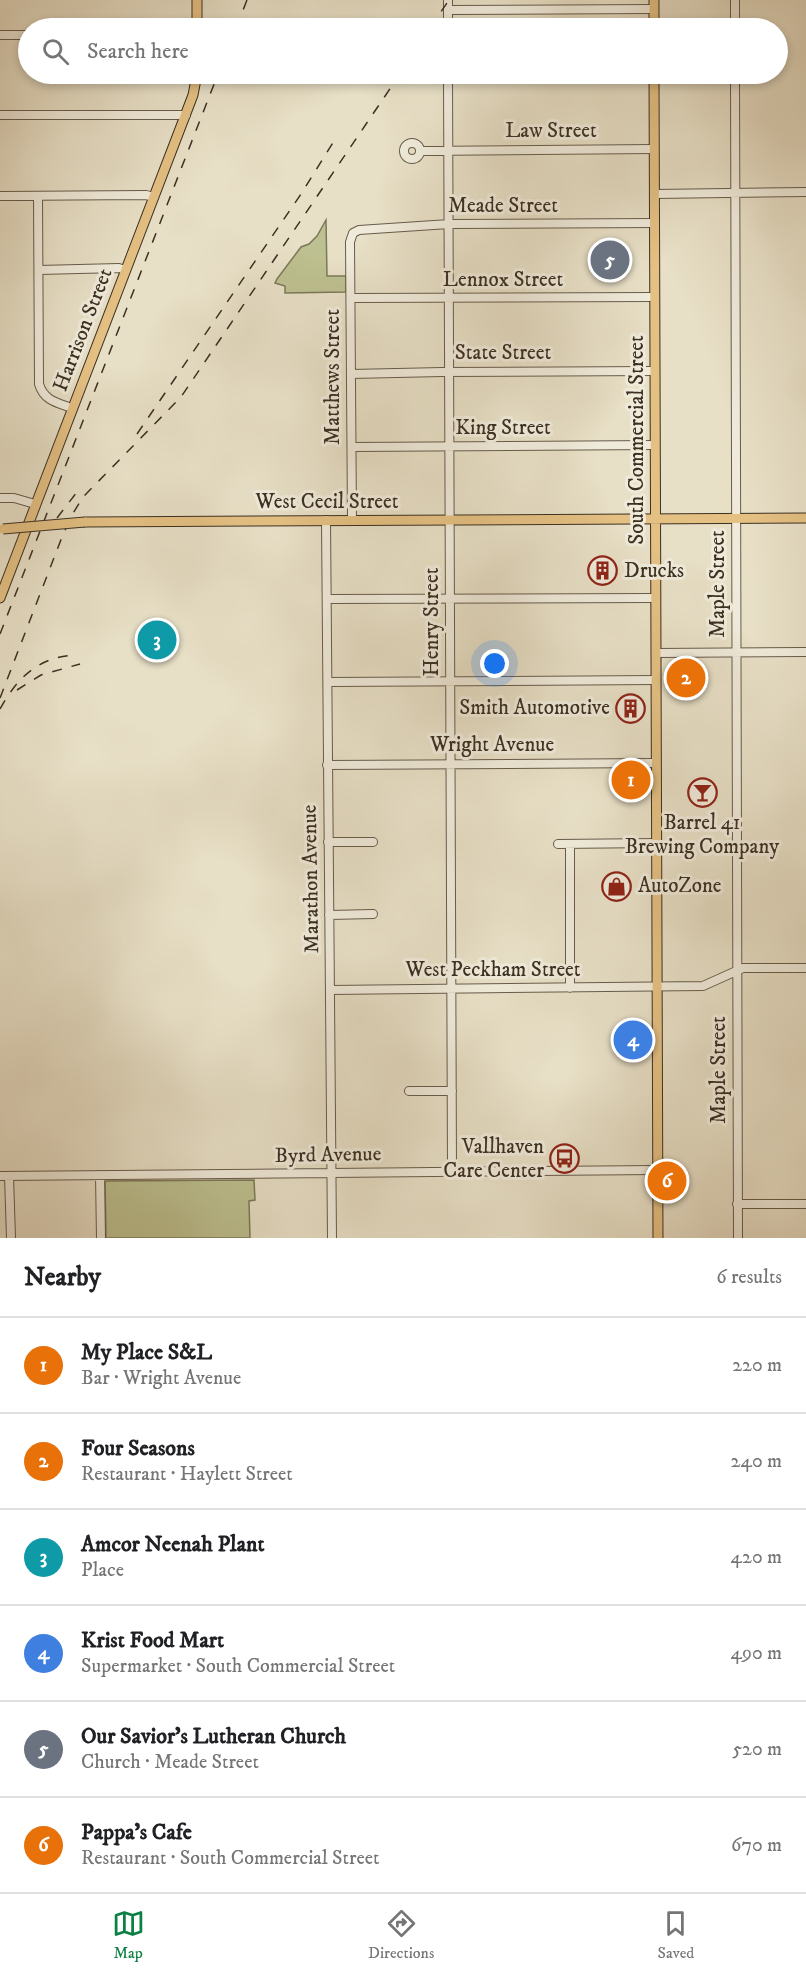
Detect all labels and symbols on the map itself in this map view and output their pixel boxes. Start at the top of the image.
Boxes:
street label: Law Street [505,118,597,144]
street label: Meade Street [448,193,558,219]
pin: 5 [590,238,630,282]
street label: Harrison Street [48,264,119,395]
street label: Lennox Street [443,267,563,293]
street label: Matthews Street [320,309,346,445]
street label: South Commercial Street [624,335,650,545]
street label: State Street [455,340,551,366]
street label: King Street [455,415,551,441]
street label: West Cecil Street [255,489,399,515]
street label: Maple Street [705,530,731,638]
building icon: Drucks [587,555,619,587]
place label: Drucks [624,558,684,584]
street label: Henry Street [419,567,445,676]
pin: 3 [138,618,176,662]
your location [480,649,509,678]
pin: 2 [666,656,706,700]
building icon: Smith Automotive [615,692,647,724]
place label: Smith Automotive [459,695,610,721]
street label: Wright Avenue [429,732,554,758]
pin: 1 [612,758,650,802]
bar icon: Barrel 41 Brewing Company [686,776,718,808]
street label: Marathon Avenue [297,804,325,954]
place label: Barrel 41 Brewing Company [625,810,780,860]
shop icon: AutoZone [601,870,633,902]
place label: AutoZone [638,873,722,899]
street label: West Peckham Street [404,957,581,983]
street label: Maple Street [706,1016,732,1124]
pin: 4 [614,1018,652,1062]
place label: Vallhaven Care Center [443,1134,544,1184]
street label: Byrd Avenue [275,1141,382,1169]
bus stop icon: Vallhaven Care Center [549,1143,581,1175]
pin: 6 [648,1158,686,1204]

